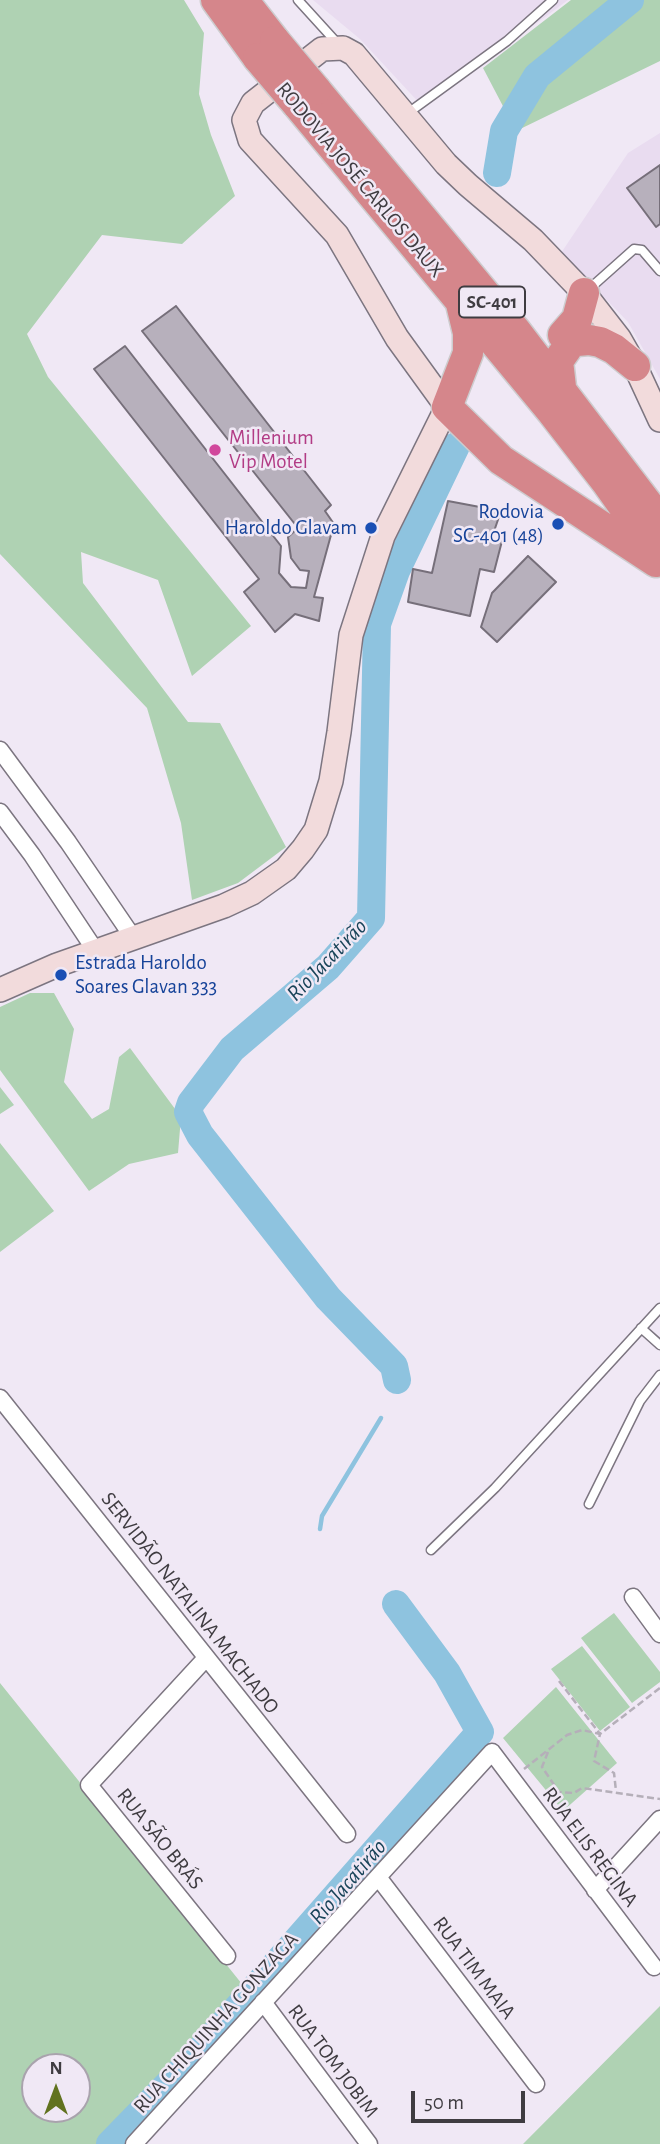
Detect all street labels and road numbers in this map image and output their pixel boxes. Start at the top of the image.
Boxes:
street label: RODOVIA JOSÉ CARLOS DAUX [271,77,449,283]
road number: SC-401 [459,286,525,318]
street label: SERVIDÃO NATALINA MACHADO [96,1487,284,1719]
street label: RUA ELIS REGINA [537,1782,643,1912]
street label: RUA SÃO BRÁS [111,1783,209,1895]
street label: RUA TIM MAIA [427,1912,521,2024]
street label: RUA CHIQUINHA GONZAGA [128,1927,304,2119]
street label: RUA TOM JOBIM [282,1999,384,2123]

